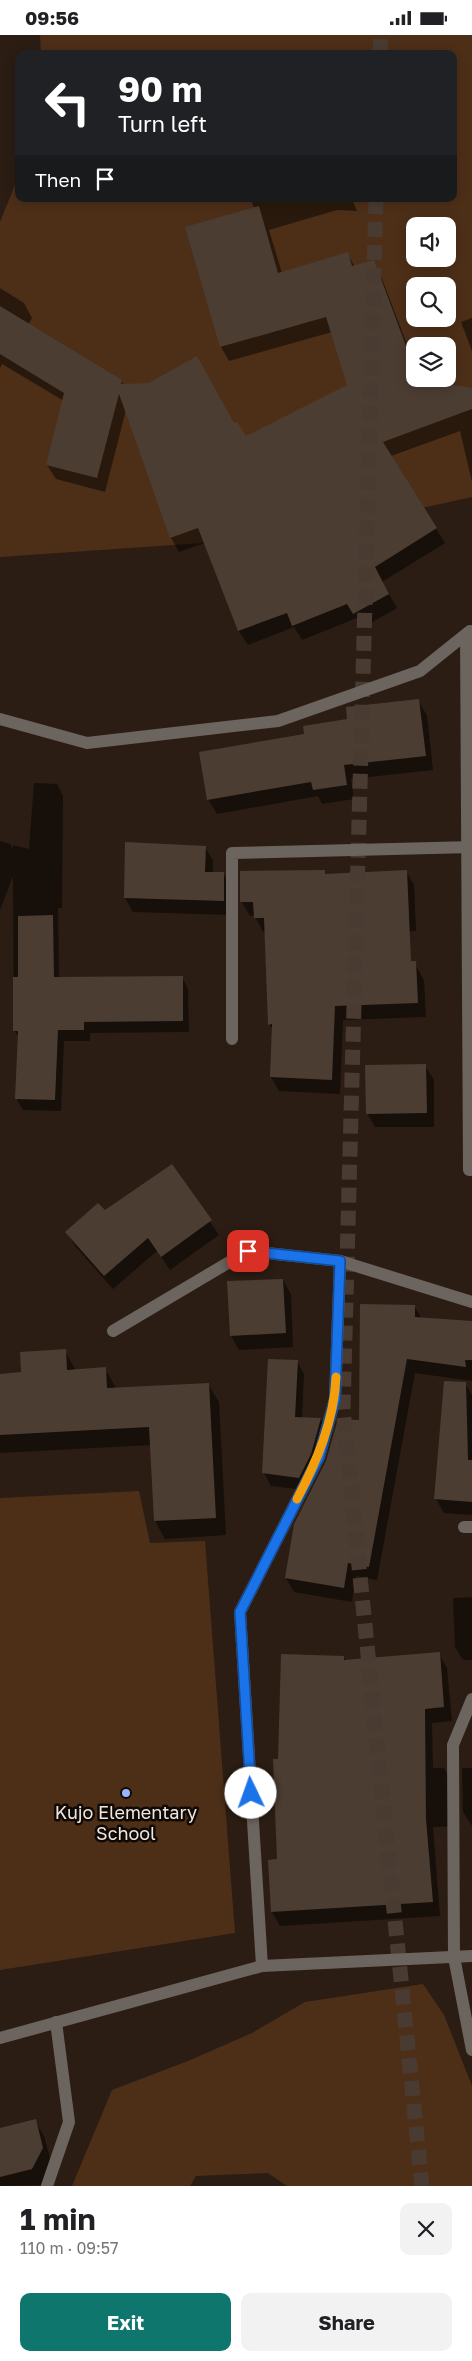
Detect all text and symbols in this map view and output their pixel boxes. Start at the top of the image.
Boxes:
text: 09:56 [25,6,79,29]
text: 90 m [118,68,202,110]
icon: left [35,70,100,135]
text: Turn left [118,110,207,137]
icon: arrive [91,165,119,193]
text: Then [35,168,81,191]
map controls [406,217,456,387]
button: sound [406,217,456,267]
button: search [406,277,456,327]
button: layers [406,337,456,387]
pin [227,1230,269,1272]
icon: arrive [234,1237,262,1265]
position arrow [224,1766,276,1818]
marker: Kujo Elementary School [120,1787,132,1799]
place label: Kujo Elementary School [55,1801,197,1844]
text: 1 min [20,2201,96,2237]
button: close [400,2203,452,2255]
text: 110 m · 09:57 [20,2238,119,2258]
button: Exit [20,2293,231,2351]
button: Share [241,2293,452,2351]

